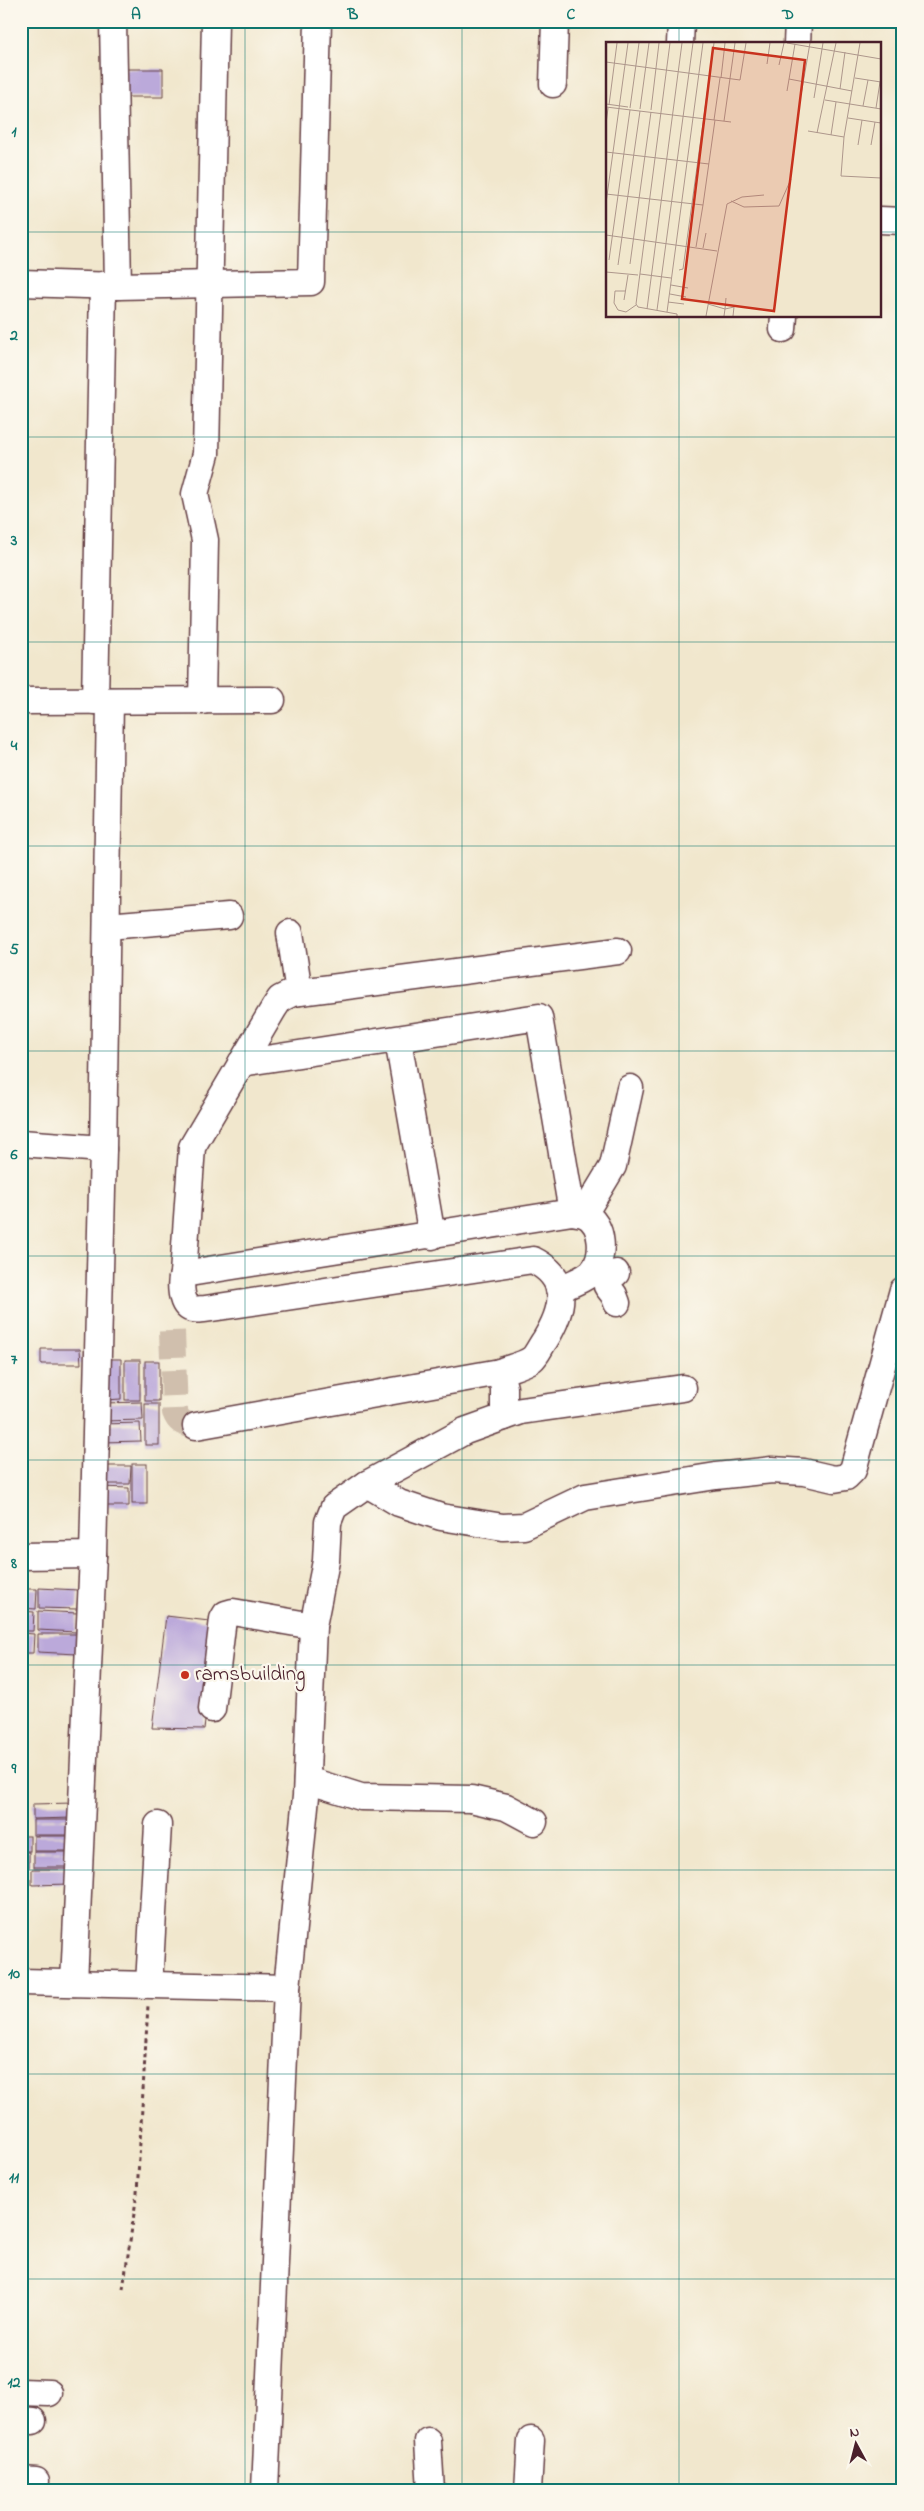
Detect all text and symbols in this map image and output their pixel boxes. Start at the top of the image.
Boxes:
text: A [131,3,141,27]
text: B [347,3,359,27]
text: C [567,3,576,27]
text: D [781,3,794,27]
inset map [606,42,882,318]
text: 1 [11,120,17,144]
text: 2 [9,324,18,348]
text: 3 [10,529,18,553]
text: 4 [10,734,18,758]
text: 5 [9,938,19,962]
text: 6 [9,1143,18,1167]
text: 7 [11,1348,18,1372]
text: 8 [10,1552,17,1576]
place label: ramsbuilding [195,1660,306,1692]
marker: ramsbuilding [179,1669,191,1681]
text: 9 [11,1757,17,1781]
text: 10 [8,1962,20,1986]
text: 11 [9,2166,20,2190]
text: 12 [7,2371,21,2395]
north arrow [832,2418,882,2468]
text: N [849,2422,861,2444]

